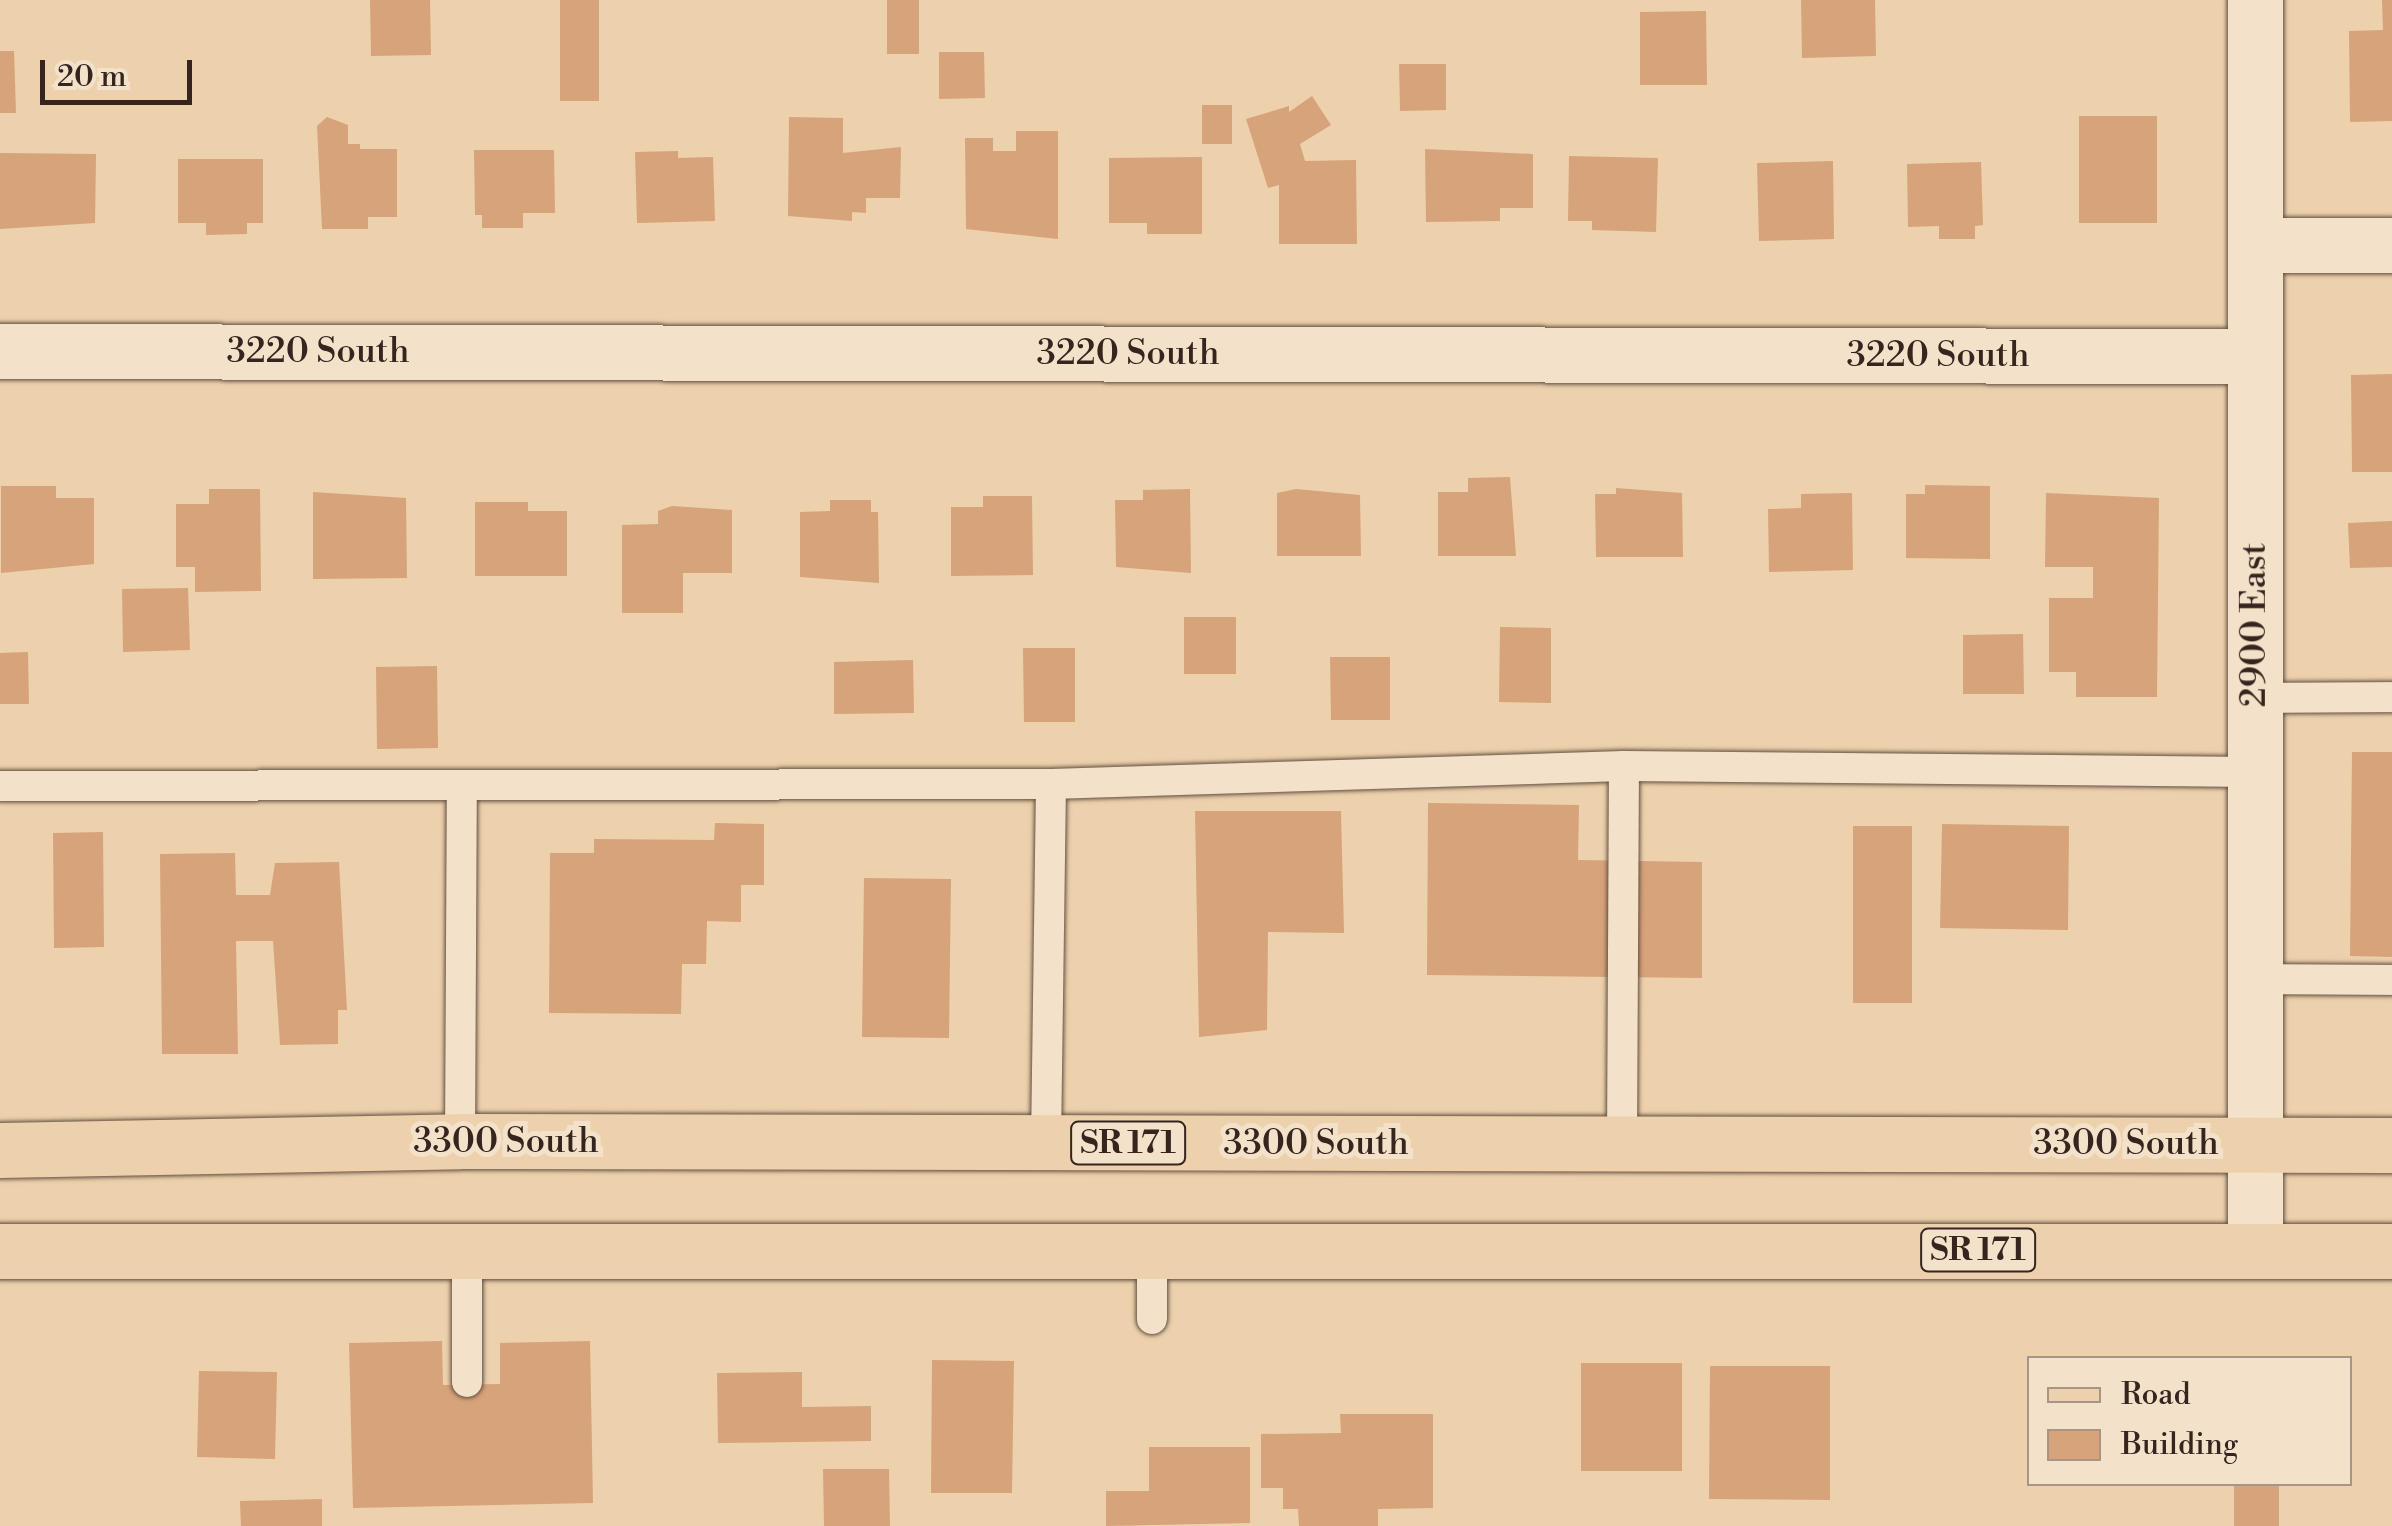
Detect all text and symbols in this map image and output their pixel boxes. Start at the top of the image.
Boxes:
scale bar [45,40,198,102]
text: 20 m [57,58,126,96]
street label: 3220 South [226,331,410,373]
street label: 3220 South [1036,333,1220,375]
street label: 3220 South [1846,335,2030,377]
street label: 2900 East [2234,543,2276,707]
road number: SR 171 [1068,1116,1188,1170]
street label: 3300 South [413,1121,599,1163]
street label: 3300 South [1223,1123,1409,1165]
street label: 3300 South [2033,1123,2219,1165]
road number: SR 171 [1918,1223,2038,1277]
legend [2027,1356,2352,1486]
text: Road [2121,1376,2191,1414]
text: Building [2121,1426,2238,1464]

